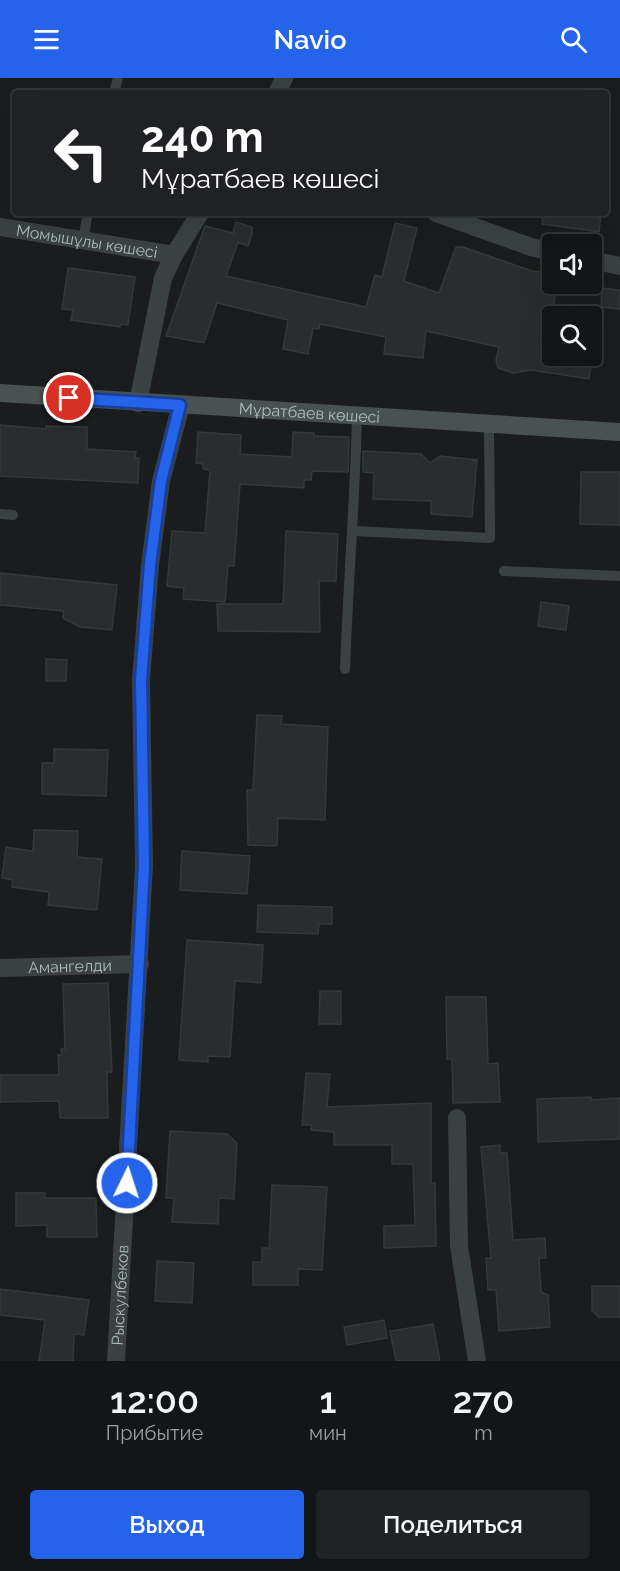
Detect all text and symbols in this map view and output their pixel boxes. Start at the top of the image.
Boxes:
icon: menu [30,23,63,56]
icon: search [557,23,590,56]
text: Navio [274,24,346,55]
text: 240 m [141,113,264,162]
icon: left [42,114,120,192]
text: Мұратбаев көшесі [141,163,379,194]
street label: Момышұлы көшесі [15,221,159,262]
map controls [542,234,602,366]
button: sound [542,234,602,294]
button: search [542,306,602,366]
pin [43,372,94,423]
icon: arrive [52,381,85,414]
street label: Мұратбаев көшесі [238,399,381,427]
street label: Амангелди [28,956,112,977]
position arrow [95,1151,159,1215]
street label: Рыскулбеков [108,1244,133,1346]
text: 12:00 [110,1379,199,1421]
text: 1 [319,1379,336,1421]
text: 270 [453,1379,514,1421]
text: Прибытие [106,1421,203,1445]
text: мин [309,1421,347,1445]
text: m [474,1421,493,1445]
button: Выход [30,1490,304,1559]
button: Поделиться [316,1490,590,1559]

